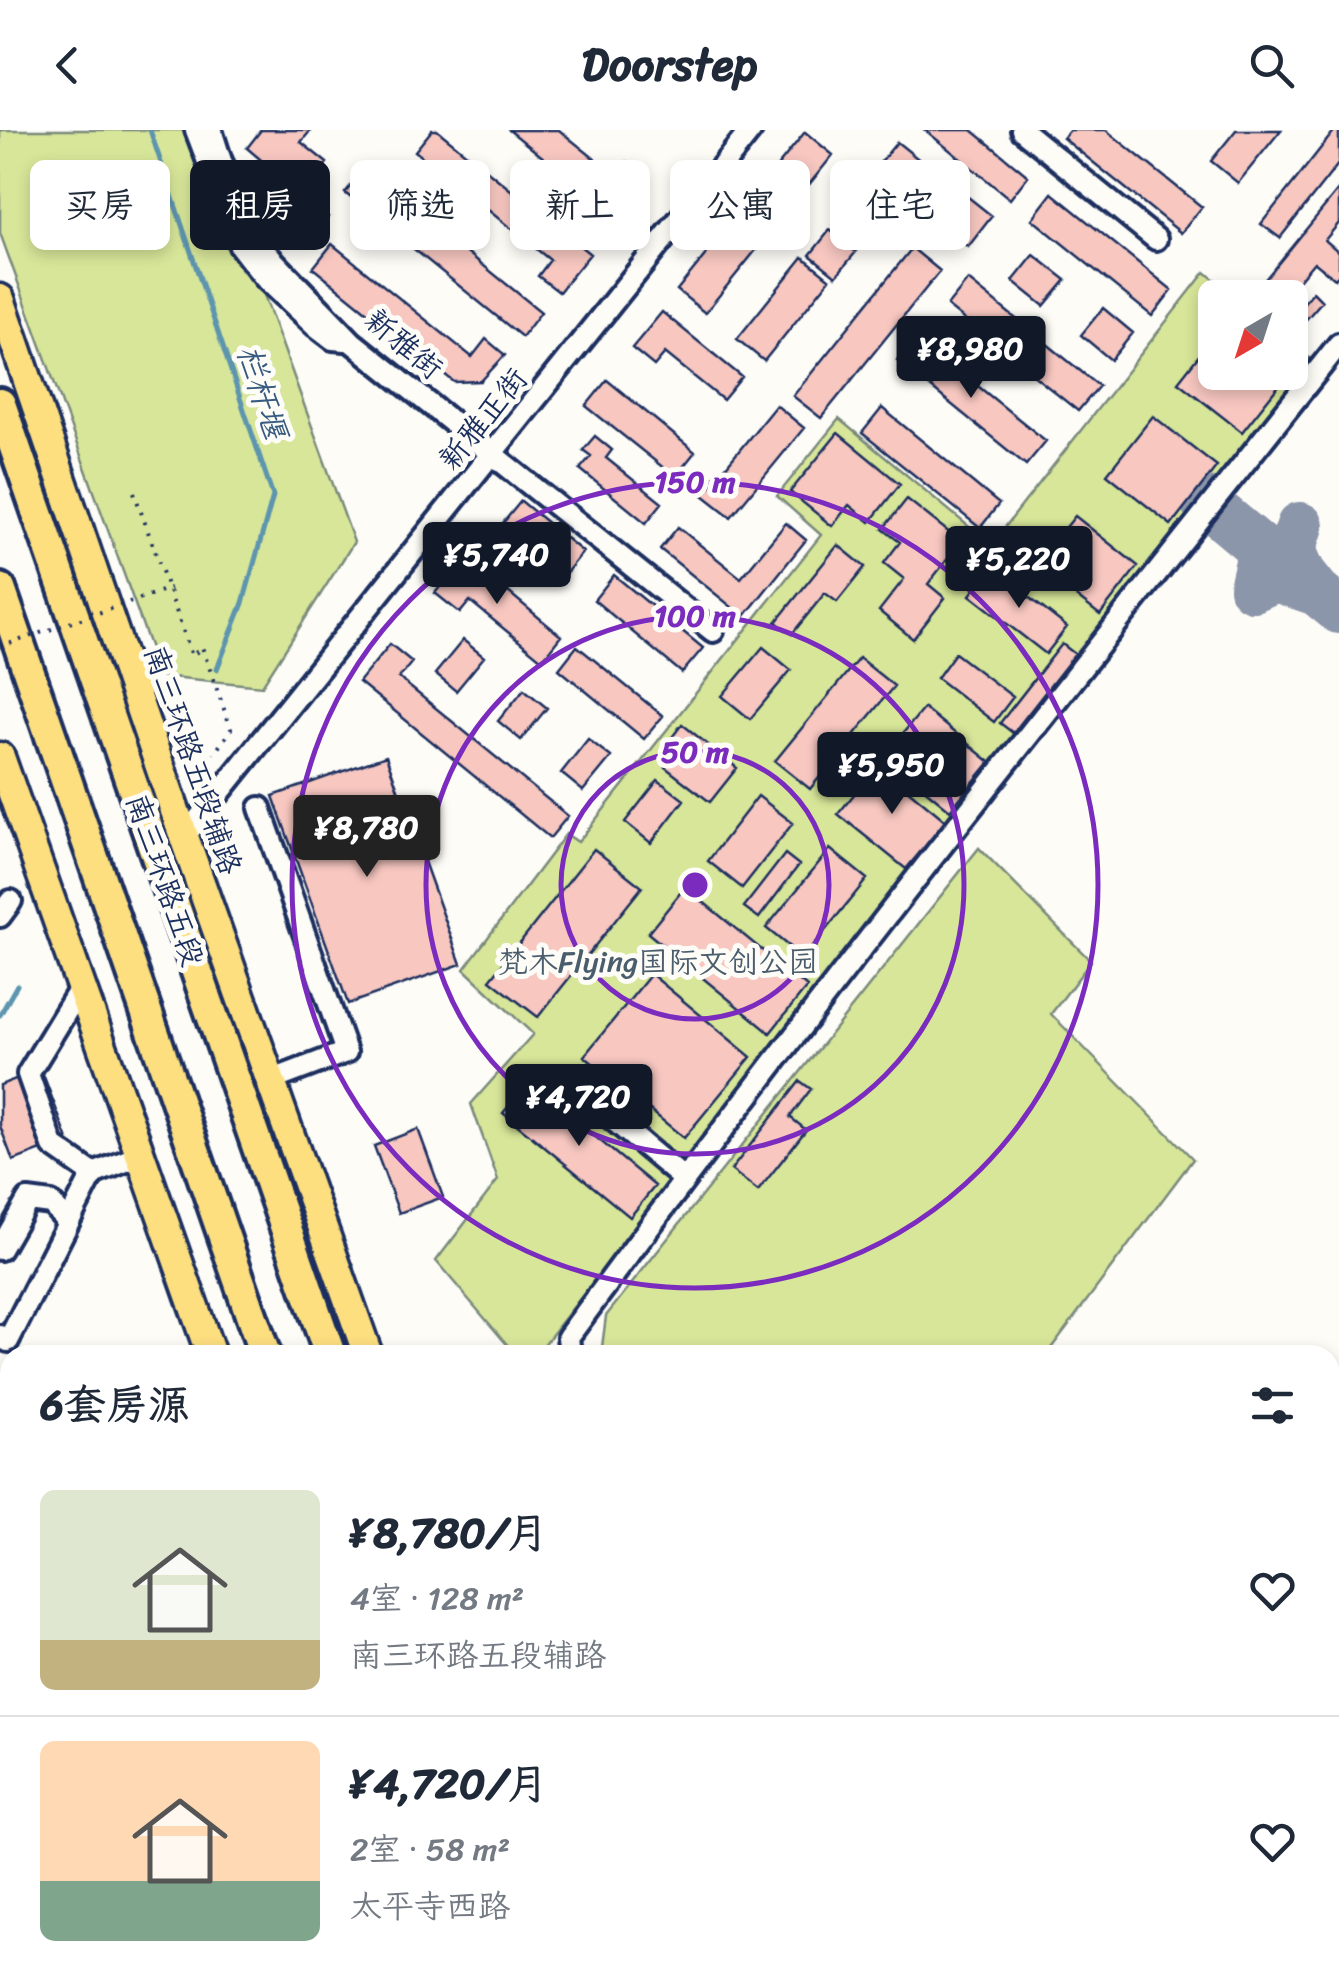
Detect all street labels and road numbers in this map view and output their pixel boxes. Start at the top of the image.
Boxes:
street label: 新雅街 [352,294,456,394]
street label: 新雅正街 [424,355,542,483]
street label: 南三环路五段辅路 [137,641,249,879]
street label: 南三环路五段 [119,789,211,971]

